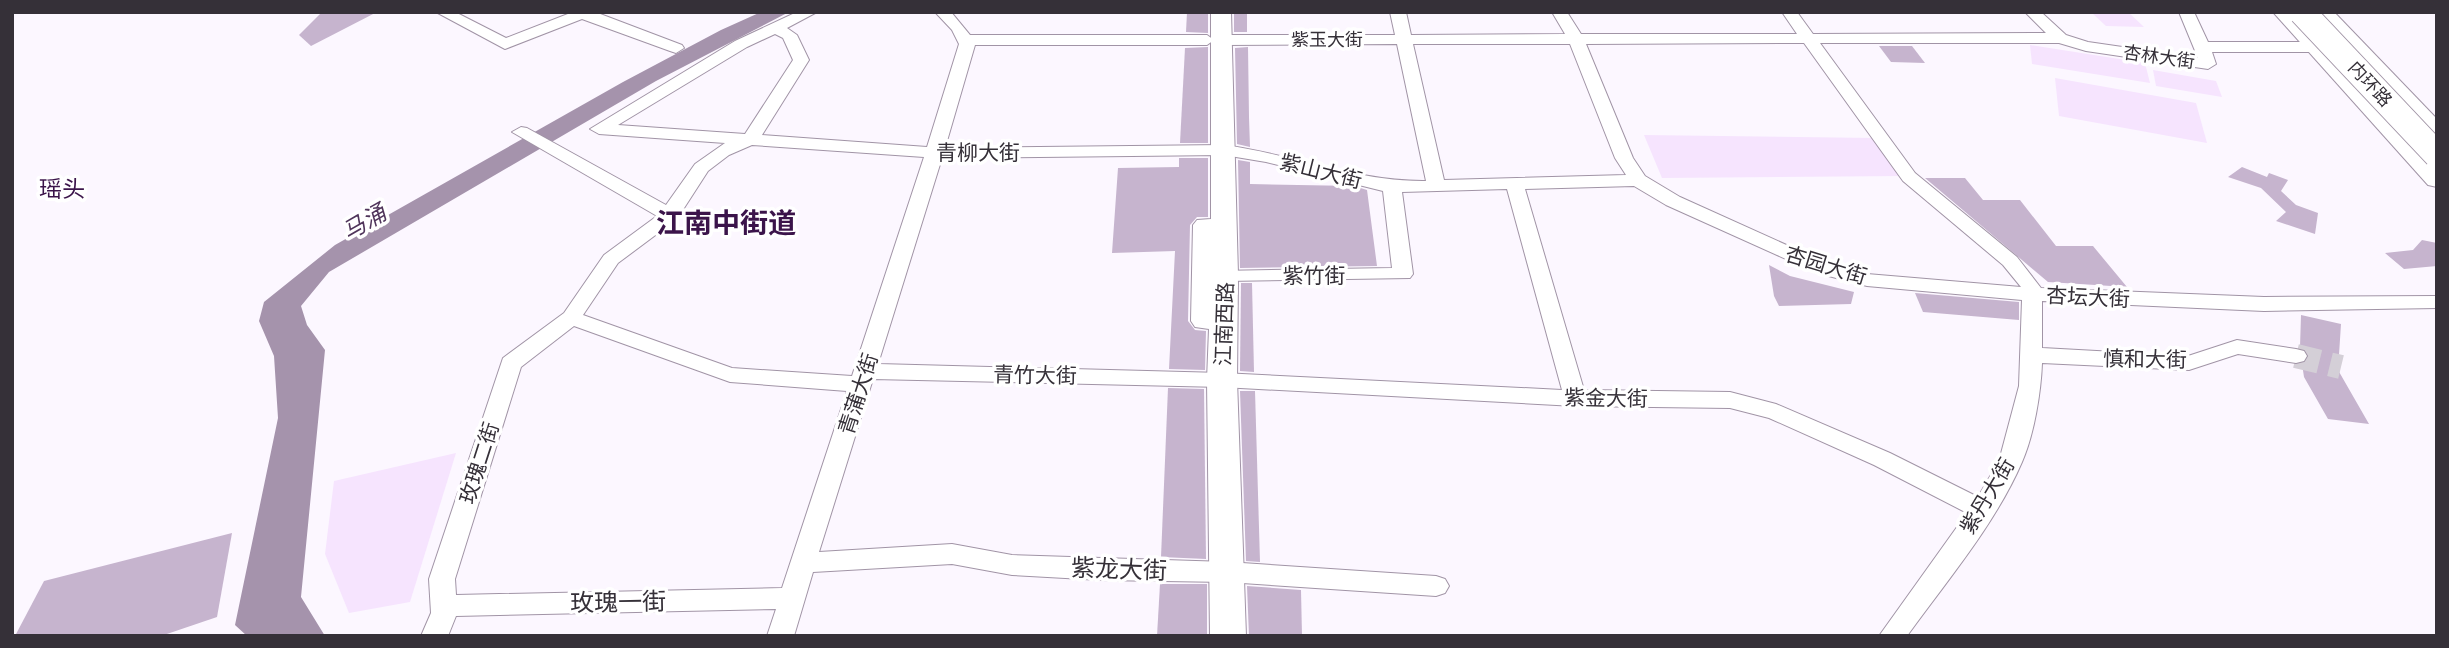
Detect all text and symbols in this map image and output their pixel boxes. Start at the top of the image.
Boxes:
street label: 紫玉大街 [1291,29,1363,51]
street label: 杏林大街 [2122,41,2196,73]
street label: 内环路 [2344,57,2396,111]
street label: 青柳大街 [936,140,1020,165]
street label: 紫山大街 [1277,149,1365,193]
district label: 瑶头 [39,175,85,203]
water label: 马涌 [337,197,394,246]
district label: 江南中街道 [656,206,796,240]
street label: 杏园大街 [1782,241,1870,289]
street label: 紫竹街 [1283,263,1346,288]
street label: 江南西路 [1210,282,1238,366]
street label: 杏坛大街 [2045,282,2131,312]
street label: 慎和大街 [2103,346,2187,372]
street label: 青蒲大街 [833,350,883,438]
street label: 青竹大街 [993,362,1077,388]
street label: 紫金大街 [1564,385,1648,411]
street label: 玫瑰二街 [454,419,504,507]
street label: 紫丹大街 [1955,454,2019,538]
street label: 紫龙大街 [1071,553,1167,585]
street label: 玫瑰一街 [570,587,666,617]

